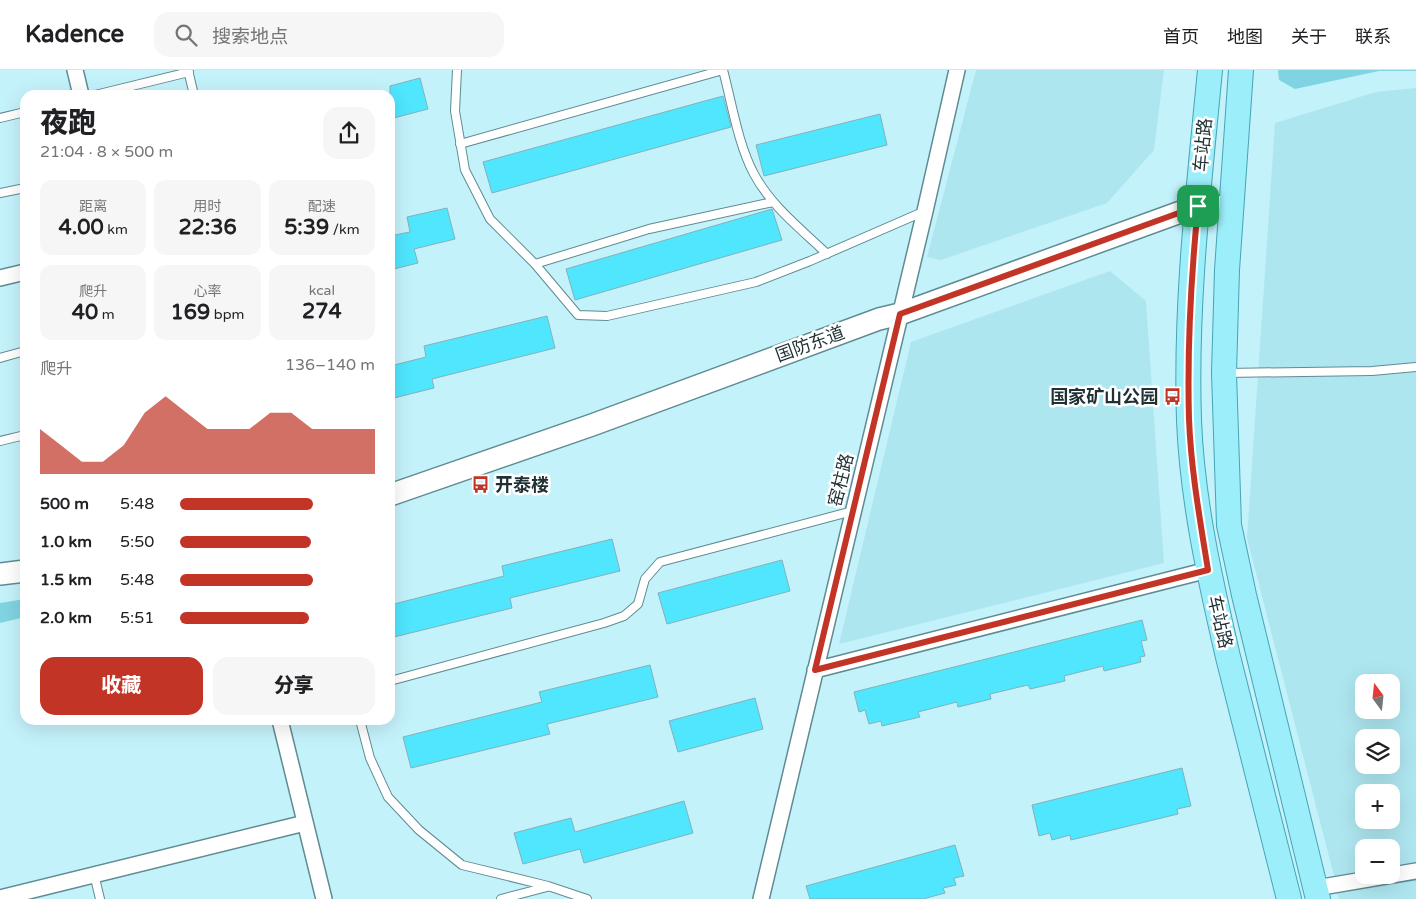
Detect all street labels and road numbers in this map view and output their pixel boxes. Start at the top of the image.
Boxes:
street label: 车站路 [1190,117,1216,173]
street label: 国防东道 [772,321,848,367]
street label: 窑柱路 [824,451,858,509]
street label: 车站路 [1203,593,1237,651]

